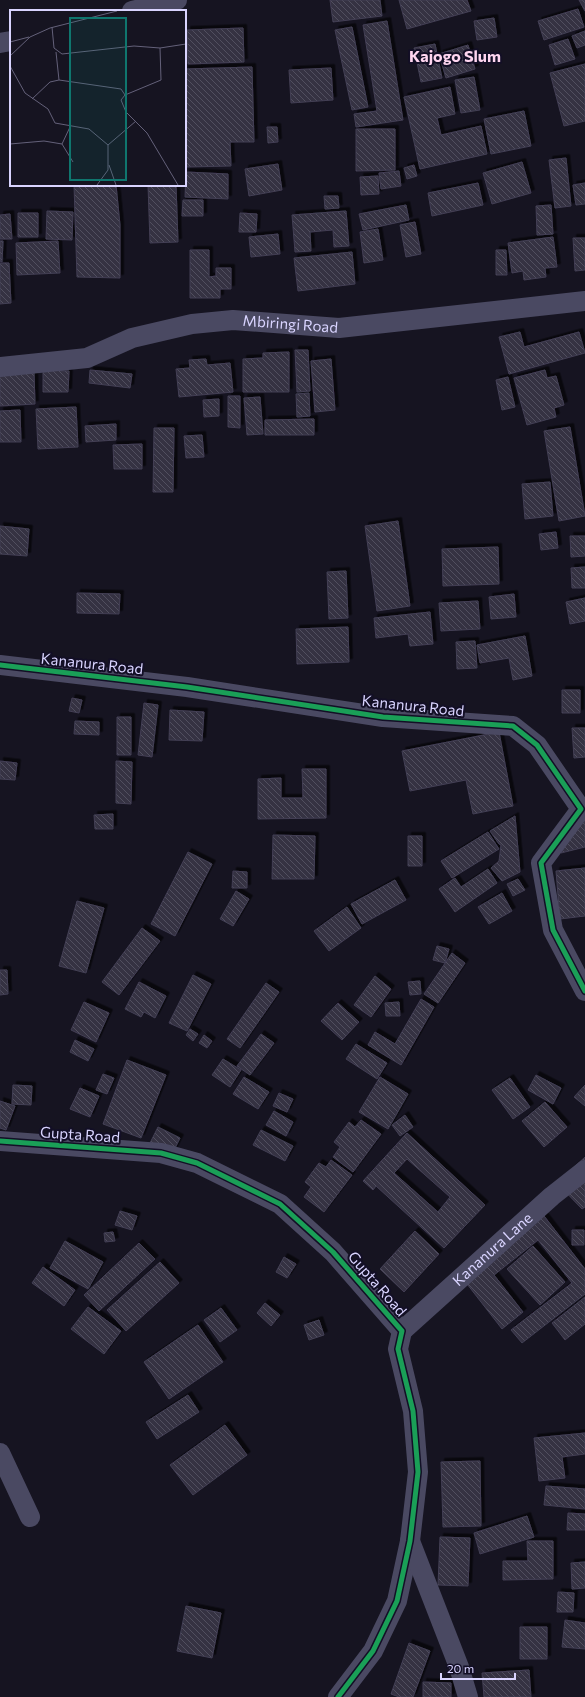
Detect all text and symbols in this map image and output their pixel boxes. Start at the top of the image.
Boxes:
inset map [10,10,186,186]
district label: Kajogo Slum [409,46,501,65]
street label: Mbiringi Road [242,311,339,336]
street label: Kananura Road [40,649,144,677]
street label: Kananura Road [361,691,465,719]
street label: Gupta Road [40,1122,121,1146]
street label: Kananura Lane [448,1208,536,1289]
street label: Gupta Road [345,1247,411,1319]
scale bar [441,1655,515,1681]
text: 20 m [447,1661,474,1675]

